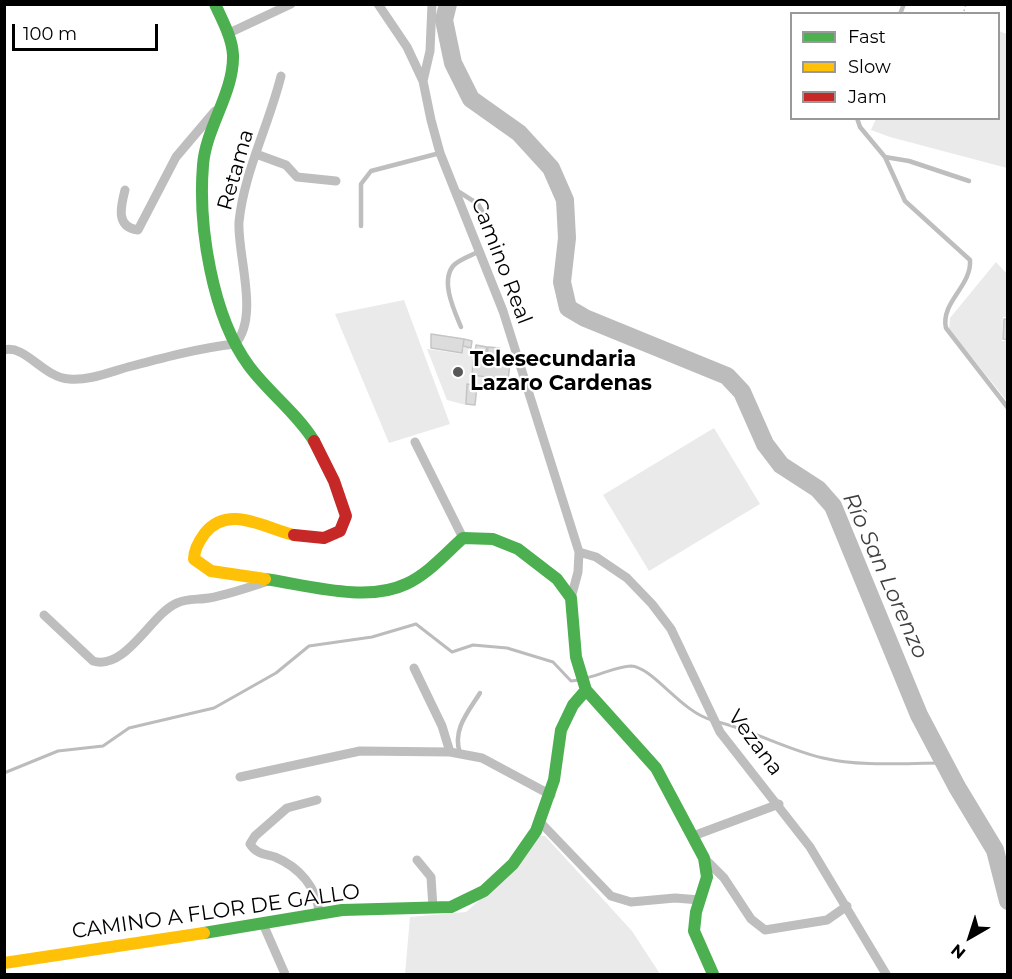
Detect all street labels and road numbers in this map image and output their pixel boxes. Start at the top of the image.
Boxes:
street label: Retama [212,127,260,213]
street label: Camino Real [465,194,537,328]
street label: Vezana [722,705,788,781]
street label: CAMINO A FLOR DE GALLO [70,879,362,945]

